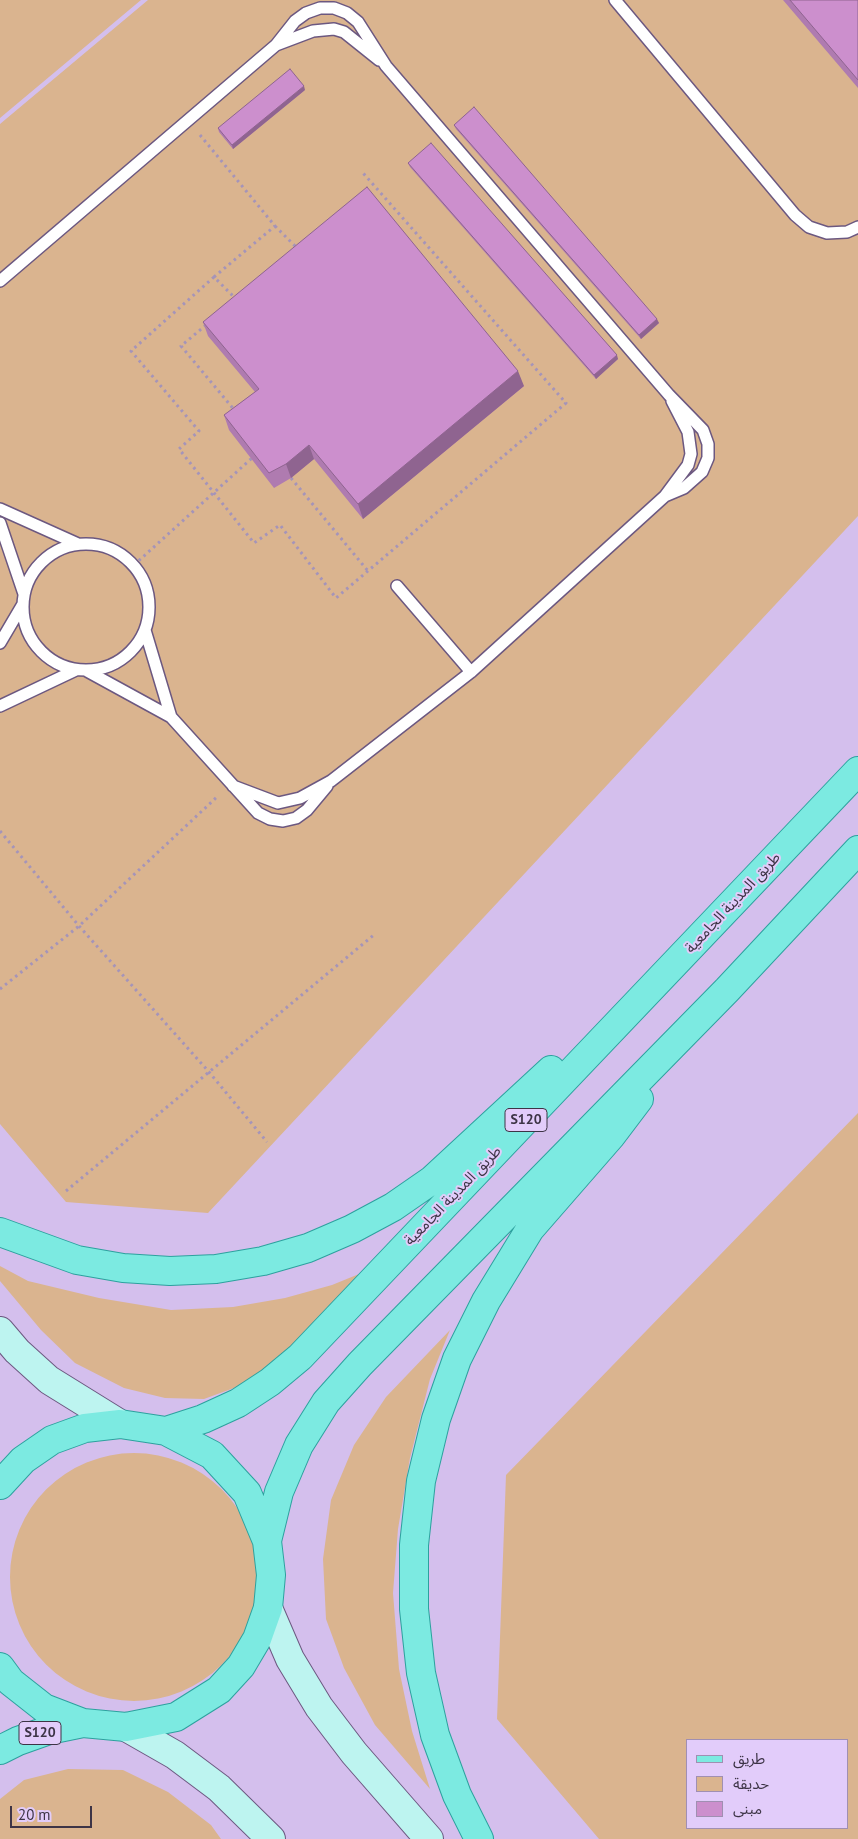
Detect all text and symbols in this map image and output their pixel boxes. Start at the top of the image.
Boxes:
street label: طريق المدينة الجامعية [682,849,784,957]
road number: S120 [505,1108,547,1132]
street label: طريق المدينة الجامعية [401,1143,505,1249]
road number: S120 [19,1722,61,1745]
legend [686,1739,848,1829]
text: طريق [733,1749,765,1768]
text: حديقة [733,1774,769,1793]
scale bar [12,1796,95,1828]
text: مبنى [733,1799,762,1818]
text: 20 m [18,1805,51,1824]

